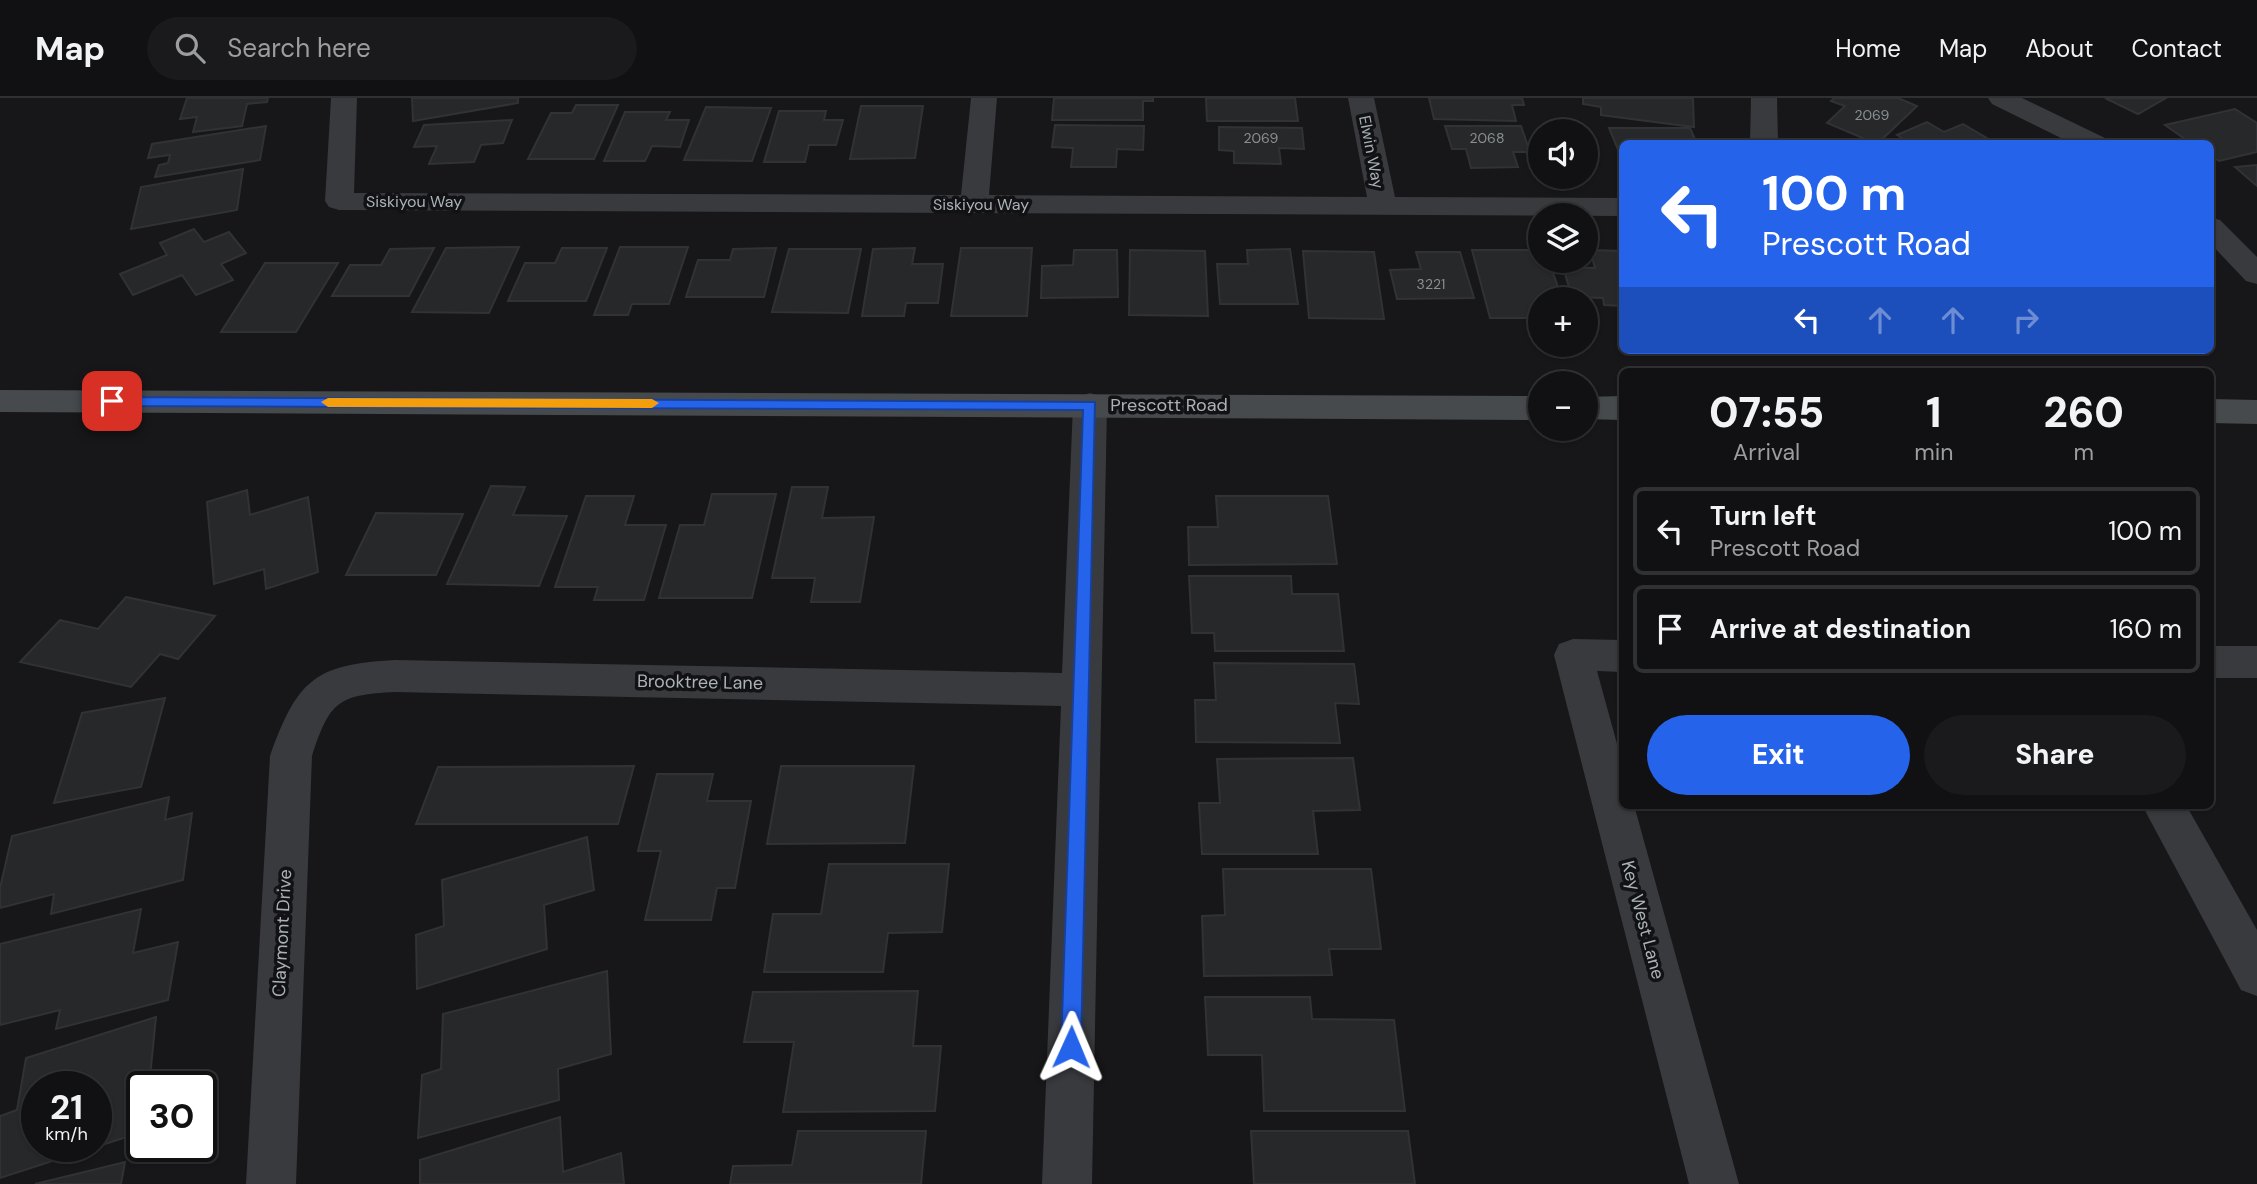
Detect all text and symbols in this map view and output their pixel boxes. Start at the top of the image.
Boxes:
search box [147,17,637,80]
text: Map [35,27,105,70]
icon: search [171,29,209,67]
text: Search here [227,31,371,65]
text: Home [1835,33,1901,64]
text: Map [1939,33,1987,64]
text: About [2025,33,2094,64]
text: Contact [2132,33,2222,64]
house number: 2069 [1855,106,1890,124]
street label: Elwin Way [1354,114,1389,191]
map controls [1528,119,1598,441]
button: sound [1528,119,1598,189]
house number: 2069 [1244,129,1279,147]
house number: 2068 [1470,129,1504,147]
text: 100 m [1762,161,1906,225]
icon: left [1647,168,1738,259]
street label: Siskiyou Way [366,191,462,212]
street label: Siskiyou Way [933,194,1029,215]
button: layers [1528,203,1598,273]
text: Prescott Road [1762,223,1971,265]
house number: 3221 [1417,275,1445,293]
button: + [1528,287,1598,357]
icon: left [1788,301,1826,339]
icon: ahead [1861,301,1899,339]
icon: ahead [1934,301,1972,339]
icon: right [2007,301,2045,339]
pin [82,371,142,431]
button: − [1528,371,1598,441]
icon: arrive [93,382,131,420]
text: 07:55 [1709,385,1824,440]
text: 1 [1926,385,1942,440]
text: 260 [2043,385,2124,440]
street label: Prescott Road [1110,393,1228,417]
text: Arrival [1733,437,1800,467]
text: min [1914,437,1953,467]
text: m [2073,437,2094,467]
text: Turn left [1710,499,1817,533]
icon: left [1651,512,1689,550]
text: 100 m [2108,514,2182,548]
text: Prescott Road [1710,533,1860,563]
icon: arrive [1651,610,1689,648]
text: Arrive at destination [1710,612,1971,646]
text: 160 m [2110,612,2182,646]
street label: Brooktree Lane [637,669,763,695]
button: Exit [1647,715,1910,795]
button: Share [1924,715,2186,795]
street label: Key West Lane [1616,858,1670,982]
street label: Claymont Drive [267,868,297,998]
position arrow [1034,1010,1108,1084]
speed limit sign: 30 [126,1071,217,1162]
text: 21 [50,1084,83,1130]
text: km/h [45,1122,88,1146]

